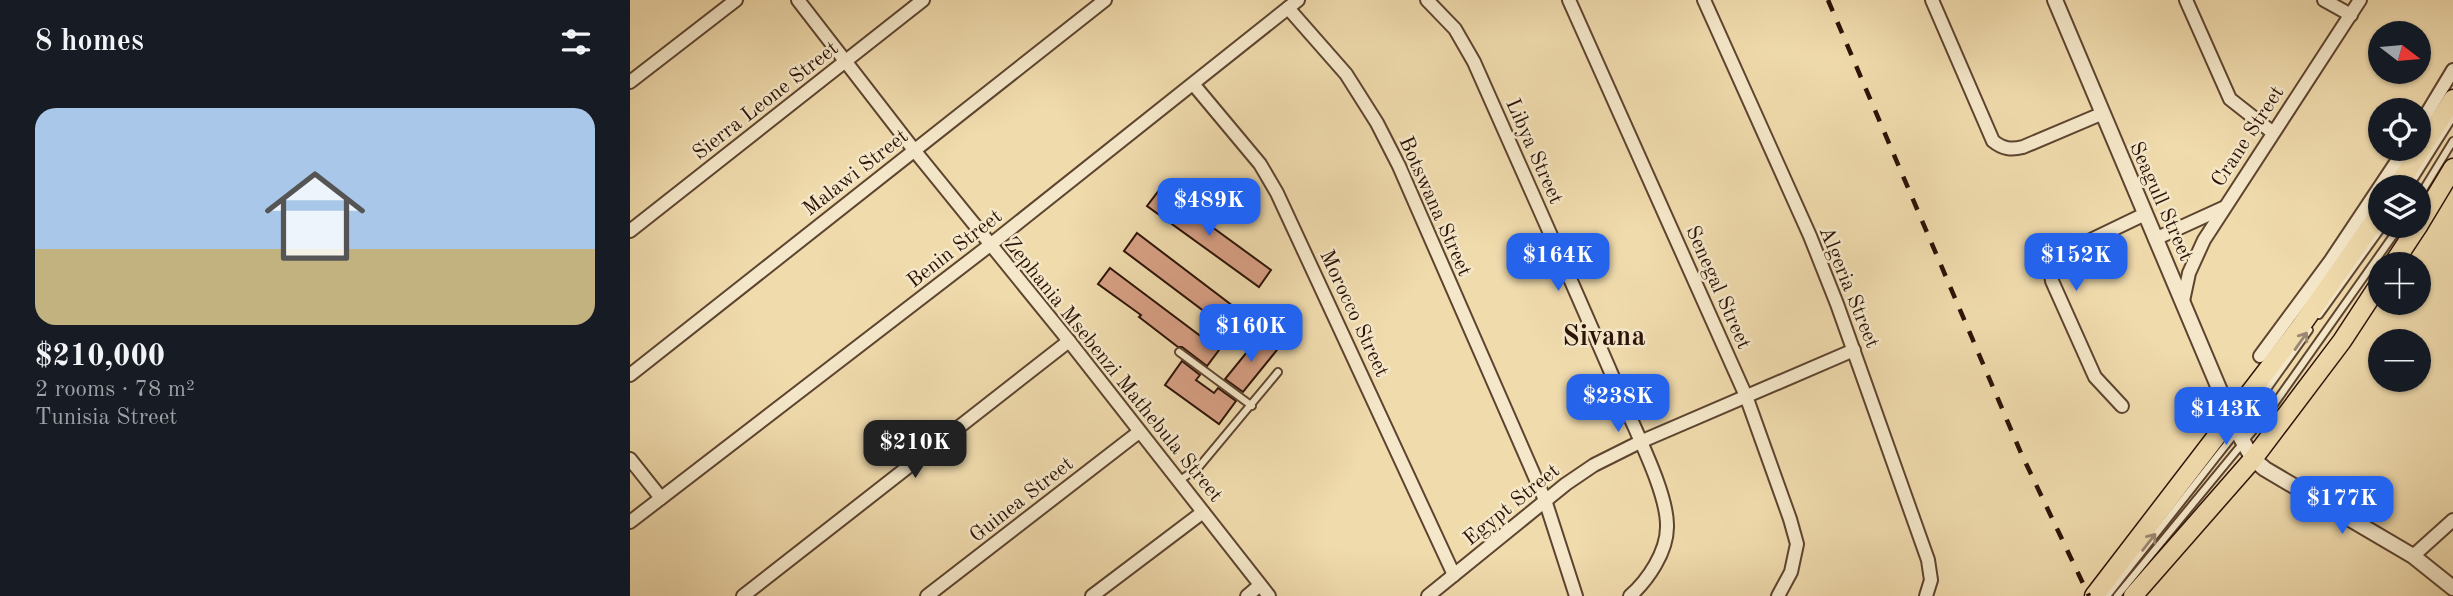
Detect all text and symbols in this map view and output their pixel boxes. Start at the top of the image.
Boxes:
north arrow [2368,21,2431,84]
map controls [2368,21,2431,392]
icon: filters [557,23,595,61]
text: 8 homes [35,27,144,57]
street label: Sierra Leone Street [689,38,843,164]
street label: Crane Street [2208,83,2289,191]
street label: Libya Street [1501,96,1566,207]
button: locate [2368,98,2431,161]
street label: Malawi Street [799,126,912,221]
street label: Botswana Street [1394,134,1475,280]
street label: Seagull Street [2125,139,2196,265]
icon: home [252,153,378,279]
button: layers [2368,175,2431,238]
pin: $489K [1160,178,1258,238]
text: $489K [1173,189,1245,212]
street label: Benin Street [904,206,1006,293]
street label: Senegal Street [1681,223,1754,352]
street label: Algeria Street [1815,224,1882,351]
street label: Zephania Msebenzi Mathebula Street [1000,233,1226,506]
pin: $164K [1509,233,1607,293]
pin: $152K [2027,233,2125,293]
text: $164K [1522,244,1594,267]
text: $152K [2040,244,2112,267]
street label: Morocco Street [1315,247,1392,380]
button: + [2368,252,2431,315]
pin: $160K [1202,304,1300,364]
text: $160K [1215,315,1287,338]
district label: Sivana [1562,324,1646,352]
button: − [2368,329,2431,392]
one-way arrow [2294,332,2308,351]
text: $210,000 [35,342,165,372]
pin: $238K [1569,374,1667,434]
text: 2 rooms · 78 m² [35,378,195,401]
text: $238K [1582,385,1654,408]
pin: $143K [2177,388,2275,447]
text: $143K [2190,398,2262,421]
text: Tunisia Street [35,406,177,429]
pin: $210K [866,420,964,480]
text: $210K [879,431,951,454]
street label: Guinea Street [966,453,1078,547]
street label: Egypt Street [1460,460,1564,550]
pin: $177K [2293,476,2391,536]
text: $177K [2306,487,2378,510]
one-way arrow [2141,533,2156,551]

